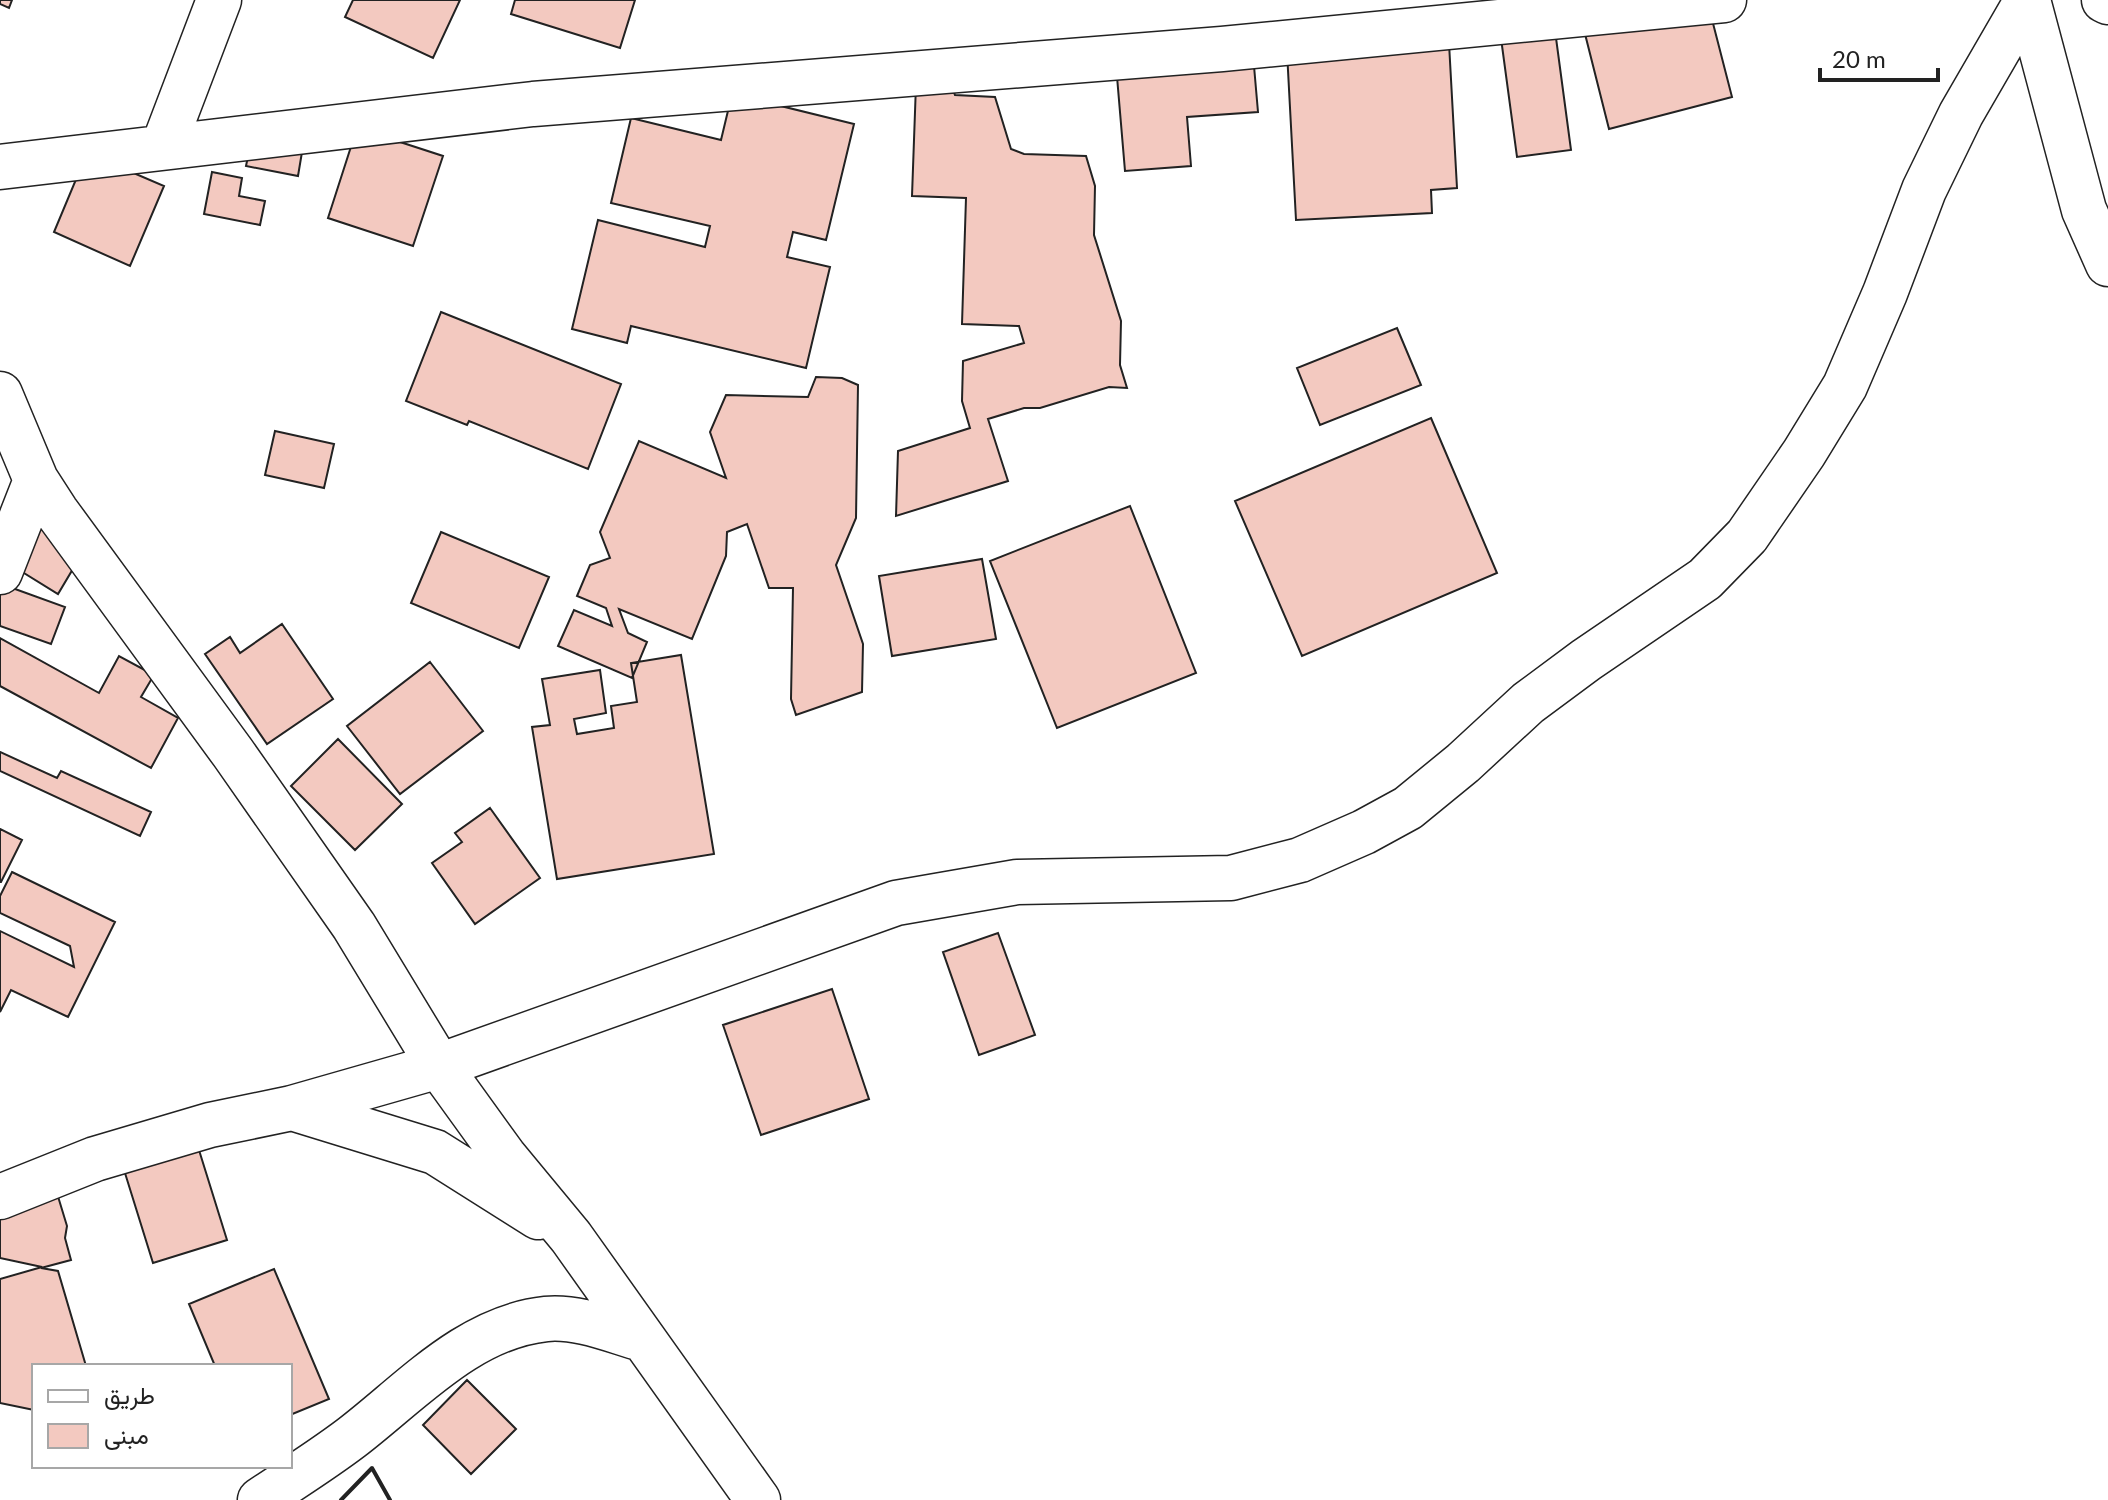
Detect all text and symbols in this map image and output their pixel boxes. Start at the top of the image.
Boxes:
scale bar [1820,32,1938,82]
text: 20 m [1832,44,1886,73]
legend [32,1364,292,1468]
text: طريق [104,1380,155,1411]
text: مبنى [104,1420,149,1450]

